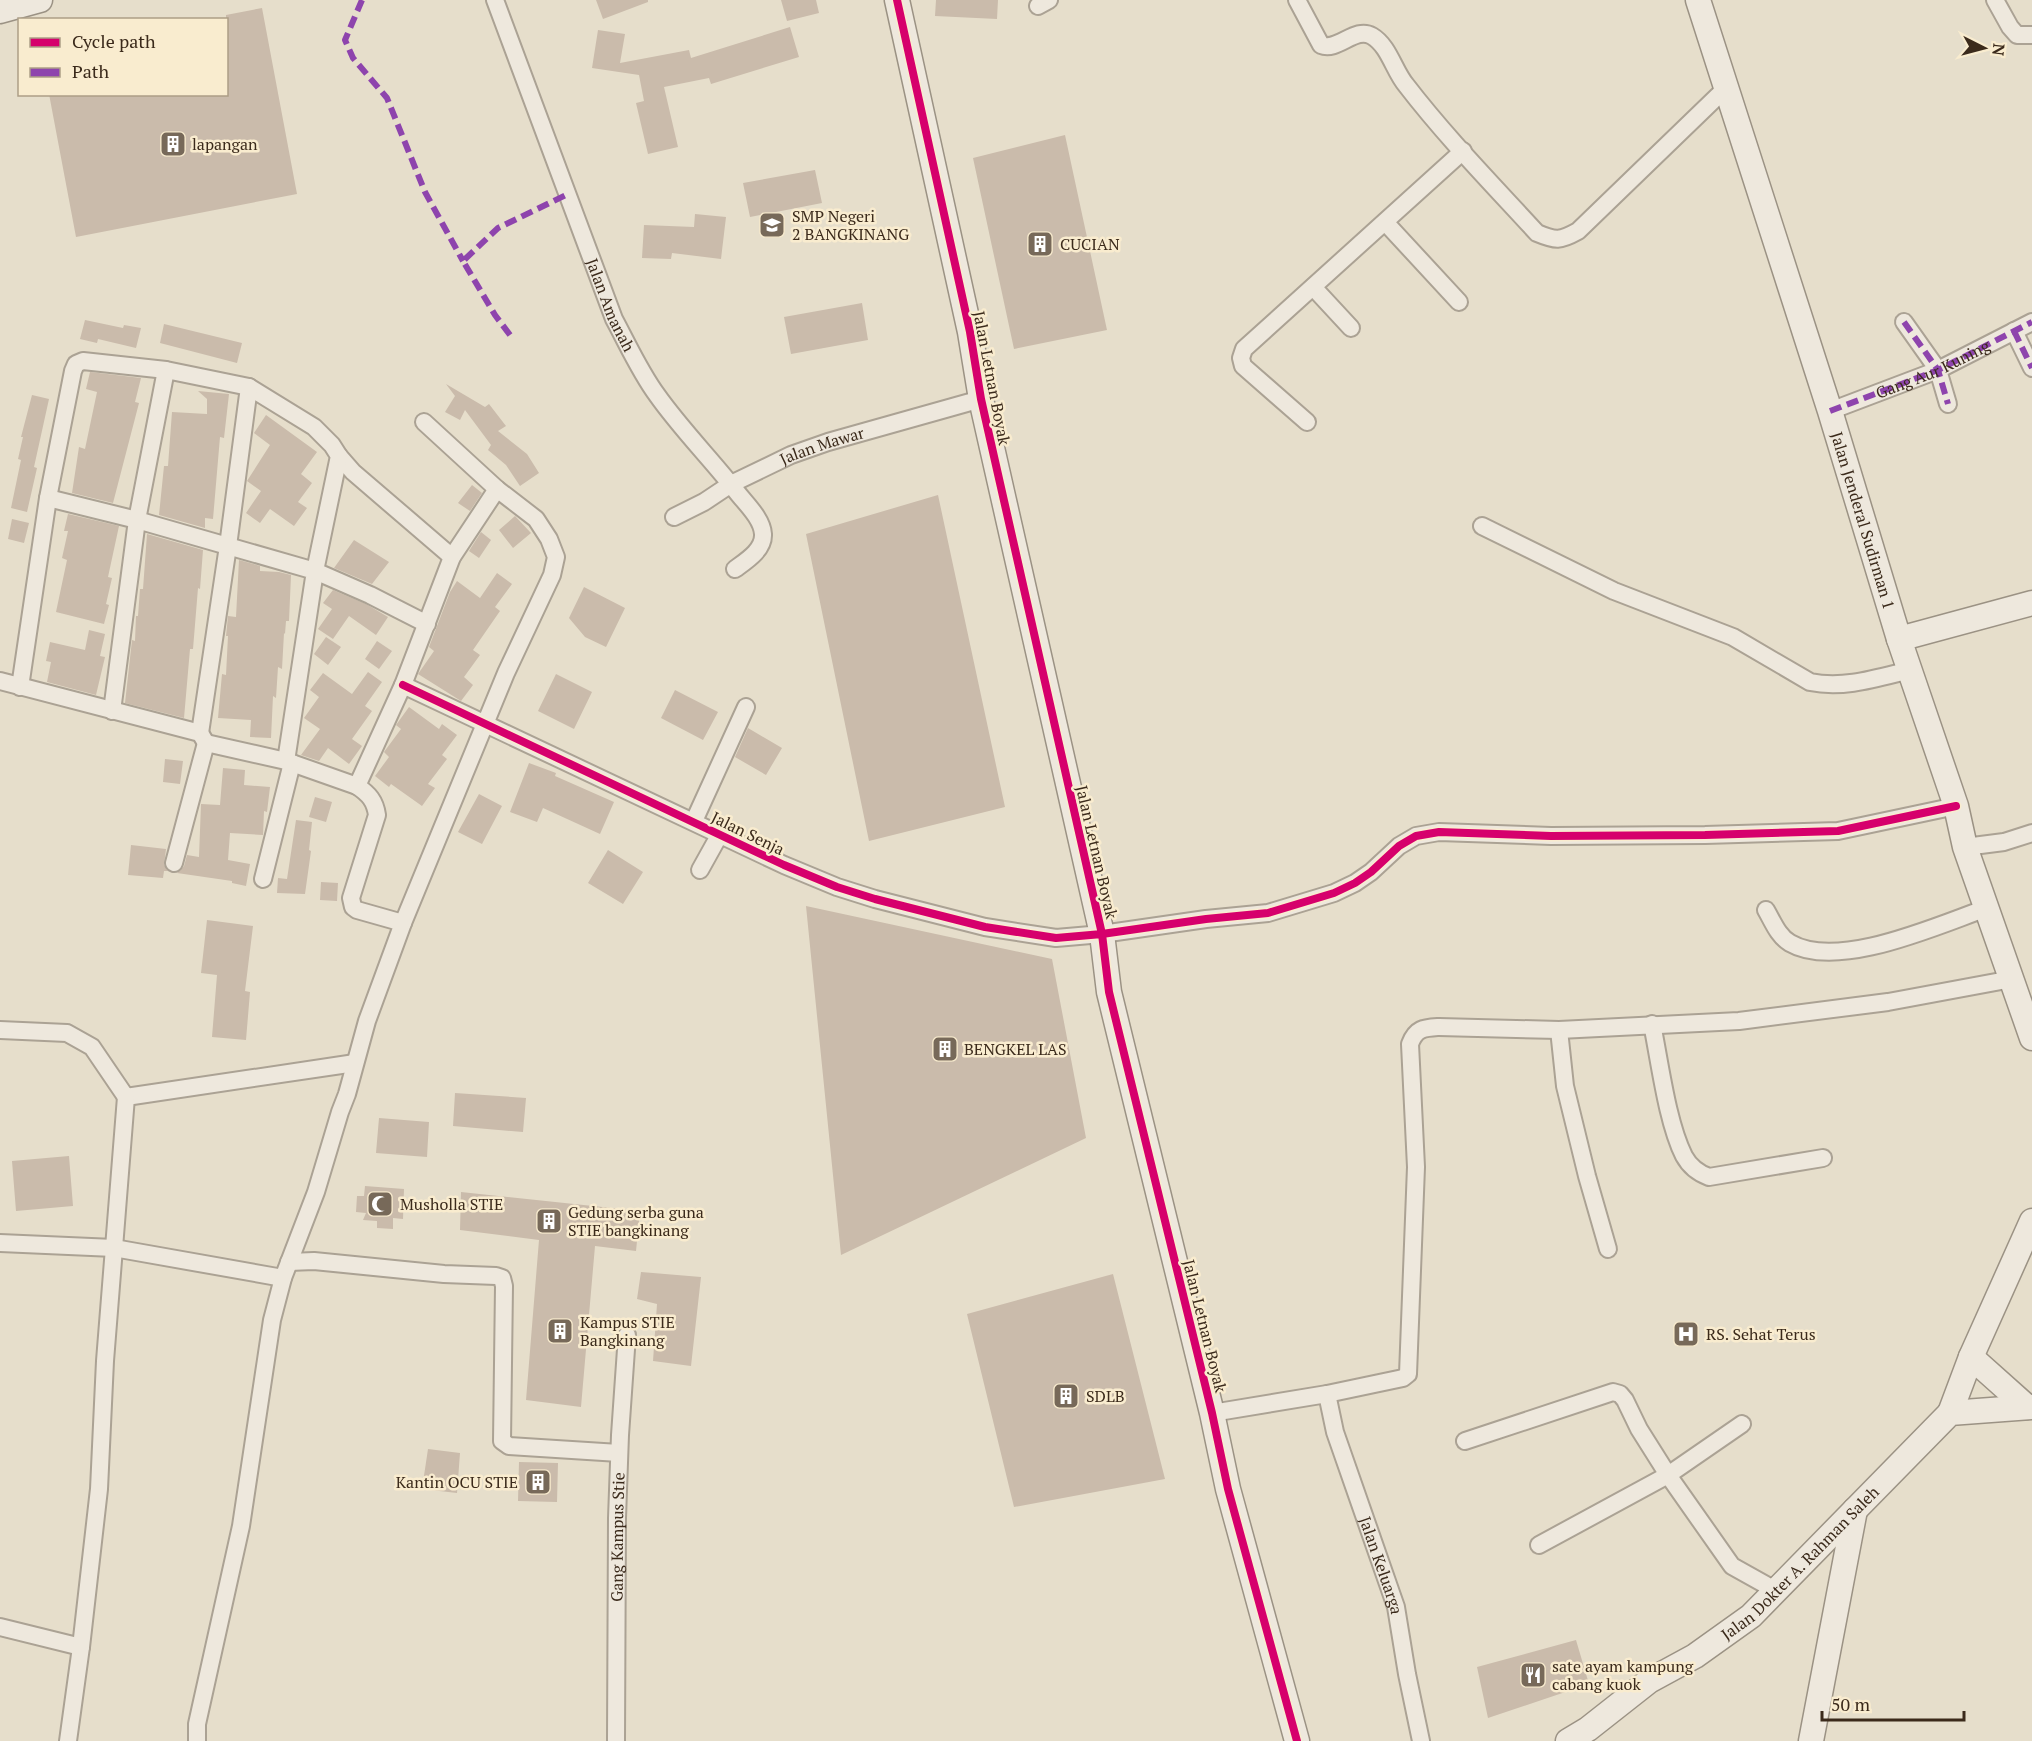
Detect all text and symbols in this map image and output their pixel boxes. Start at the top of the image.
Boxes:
legend [18,18,228,96]
north arrow [1954,18,2014,78]
text: Cycle path [72,29,156,53]
text: N [1987,42,2010,57]
text: Path [72,59,109,83]
building icon: lapangan [158,129,188,159]
place label: lapangan [192,133,258,155]
place label: SMP Negeri 2 BANGKINANG [792,205,909,245]
school or university icon: SMP Negeri 2 BANGKINANG [757,210,787,240]
building icon: CUCIAN [1025,229,1055,259]
place label: CUCIAN [1060,233,1120,255]
street label: Jalan Amanah [581,255,640,356]
street label: Jalan Letnan Boyak [968,309,1016,448]
street label: Gang Aur Kuning [1873,334,1994,404]
street label: Jalan Mawar [776,421,867,470]
street label: Jalan Jenderal Sudirman 1 [1826,429,1900,612]
street label: Jalan Letnan Boyak [1071,783,1123,922]
street label: Jalan Senja [708,806,788,860]
building icon: BENGKEL LAS [930,1034,960,1064]
place label: BENGKEL LAS [964,1038,1066,1060]
mosque icon: Musholla STIE [365,1189,395,1219]
place label: Musholla STIE [400,1193,503,1215]
place label: Gedung serba guna STIE bangkinang [568,1201,704,1241]
building icon: Gedung serba guna STIE bangkinang [534,1206,564,1236]
street label: Jalan Letnan Boyak [1178,1257,1232,1396]
place label: Kampus STIE Bangkinang [580,1311,675,1351]
building icon: Kampus STIE Bangkinang [545,1316,575,1346]
hospital icon: RS. Sehat Terus [1671,1319,1701,1349]
place label: RS. Sehat Terus [1706,1323,1816,1345]
building icon: SDLB [1051,1381,1081,1411]
place label: SDLB [1086,1385,1125,1407]
building icon: Kantin OCU STIE [523,1467,553,1497]
place label: Kantin OCU STIE [396,1471,518,1493]
street label: Gang Kampus Stie [606,1472,630,1602]
street label: Jalan Dokter A. Rahman Saleh [1717,1481,1884,1645]
street label: Jalan Keluarga [1354,1513,1408,1616]
place label: sate ayam kampung cabang kuok [1552,1655,1694,1695]
restaurant icon: sate ayam kampung cabang kuok [1518,1660,1548,1690]
scale bar [1822,1684,1964,1722]
text: 50 m [1831,1692,1871,1716]

